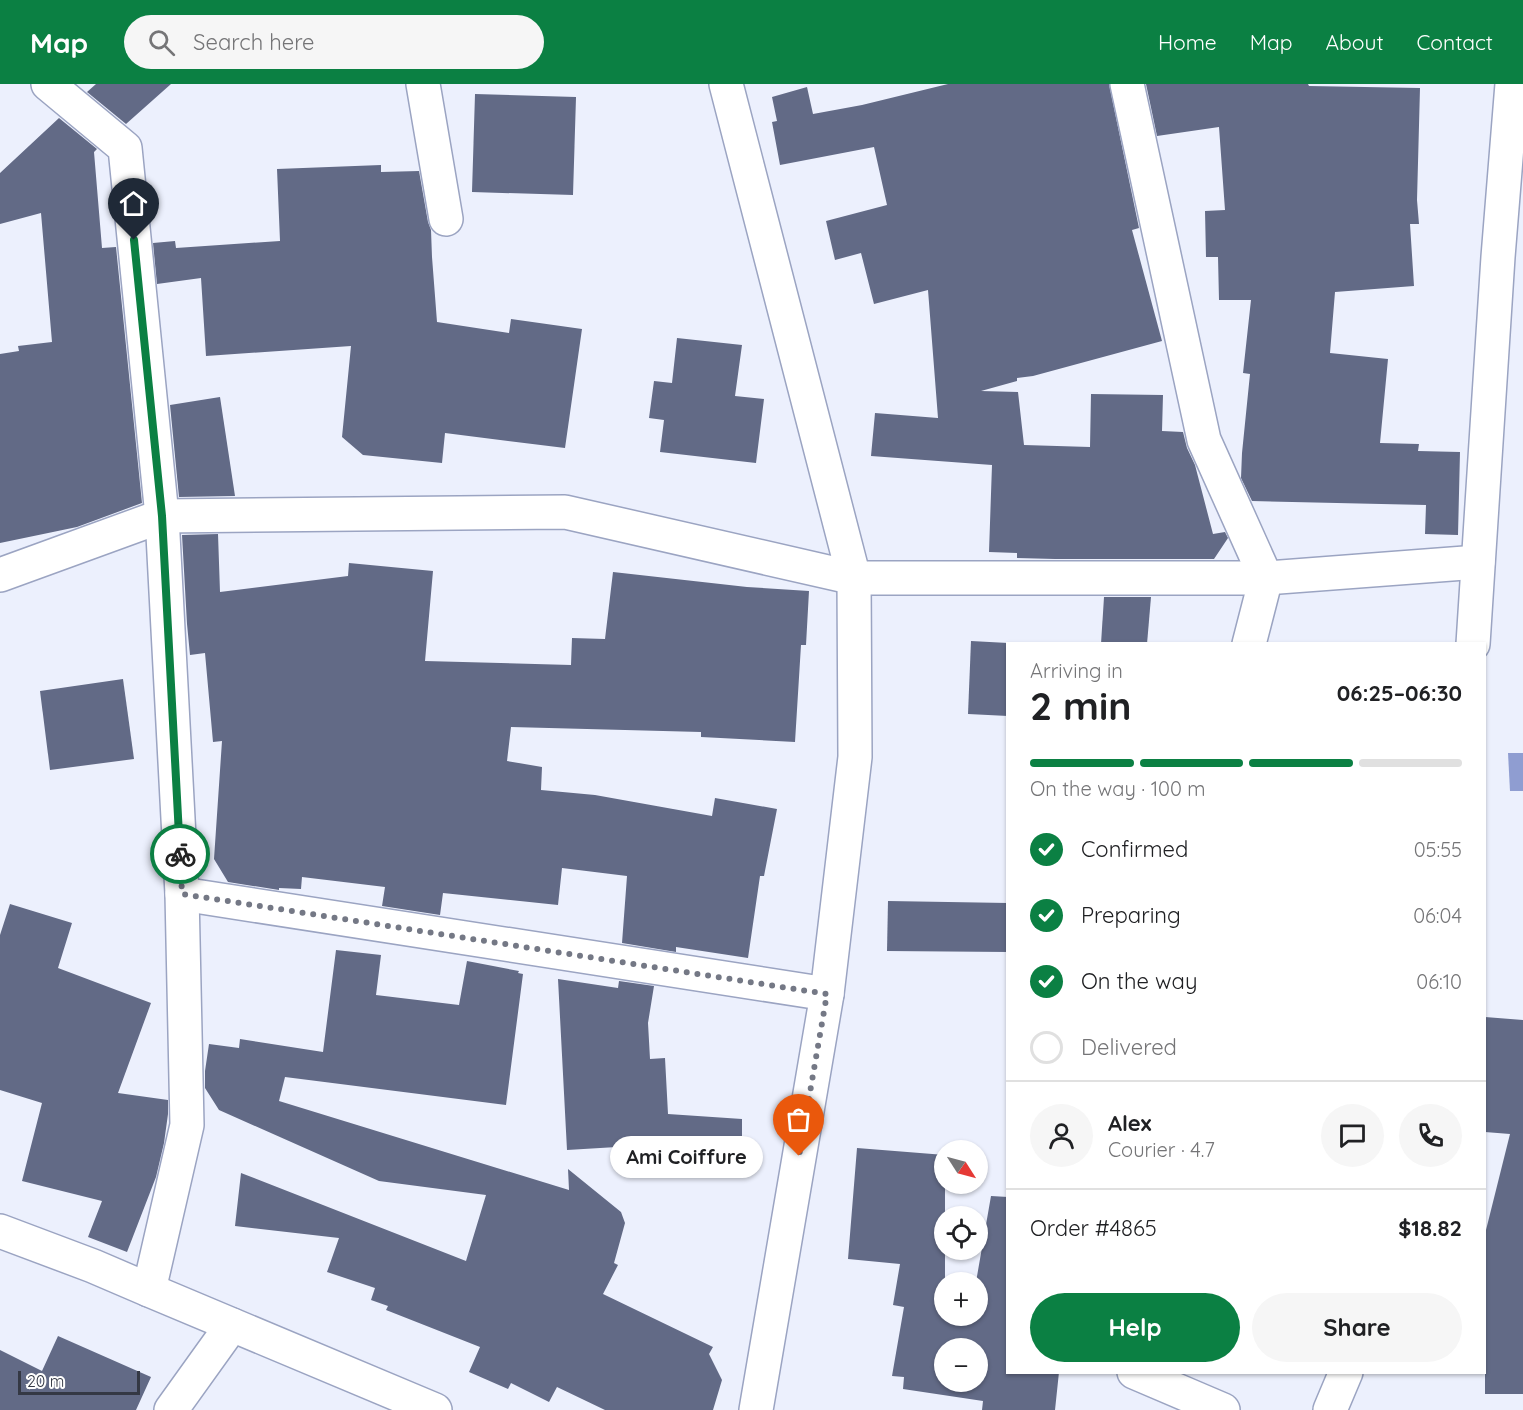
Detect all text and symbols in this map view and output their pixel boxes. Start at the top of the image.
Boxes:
search box [124,15,544,69]
text: Map [30,25,88,60]
icon: search [145,26,178,59]
text: Search here [193,28,315,56]
text: Home [1158,29,1217,55]
text: Map [1250,29,1293,55]
text: About [1326,29,1384,55]
text: Contact [1417,29,1493,55]
pin [108,178,159,240]
icon: home [117,187,150,220]
text: Arriving in [1030,658,1123,683]
text: 06:25–06:30 [1337,679,1462,707]
text: 2 min [1030,681,1132,730]
text: On the way · 100 m [1030,776,1206,801]
courier [150,824,210,884]
icon: check [1030,833,1063,866]
text: Confirmed [1081,835,1188,863]
text: 05:55 [1414,837,1462,862]
icon: bike [164,838,197,871]
icon: check [1030,899,1063,932]
text: Preparing [1081,901,1181,929]
text: 06:04 [1413,903,1462,928]
icon: check [1030,965,1063,998]
text: On the way [1081,967,1197,995]
text: 06:10 [1416,969,1462,994]
text: Delivered [1081,1033,1177,1061]
pin [773,1094,824,1156]
icon: bag [782,1103,815,1136]
button: person [1030,1104,1093,1167]
button: chat [1321,1104,1384,1167]
button: phone [1399,1104,1462,1167]
text: Alex [1108,1109,1151,1137]
callout: Ami Coiffure [610,1135,763,1177]
text: Courier · 4.7 [1108,1137,1215,1162]
north arrow [934,1140,988,1194]
map controls [934,1140,988,1392]
text: Ami Coiffure [626,1144,747,1169]
button: locate [934,1206,988,1260]
text: Order #4865 [1030,1214,1157,1242]
text: $18.82 [1398,1214,1462,1242]
button: + [934,1272,988,1326]
button: Help [1030,1293,1240,1362]
button: Share [1252,1293,1462,1362]
button: − [934,1338,988,1392]
scale bar [18,1368,140,1396]
text: 20 m [27,1371,64,1391]

